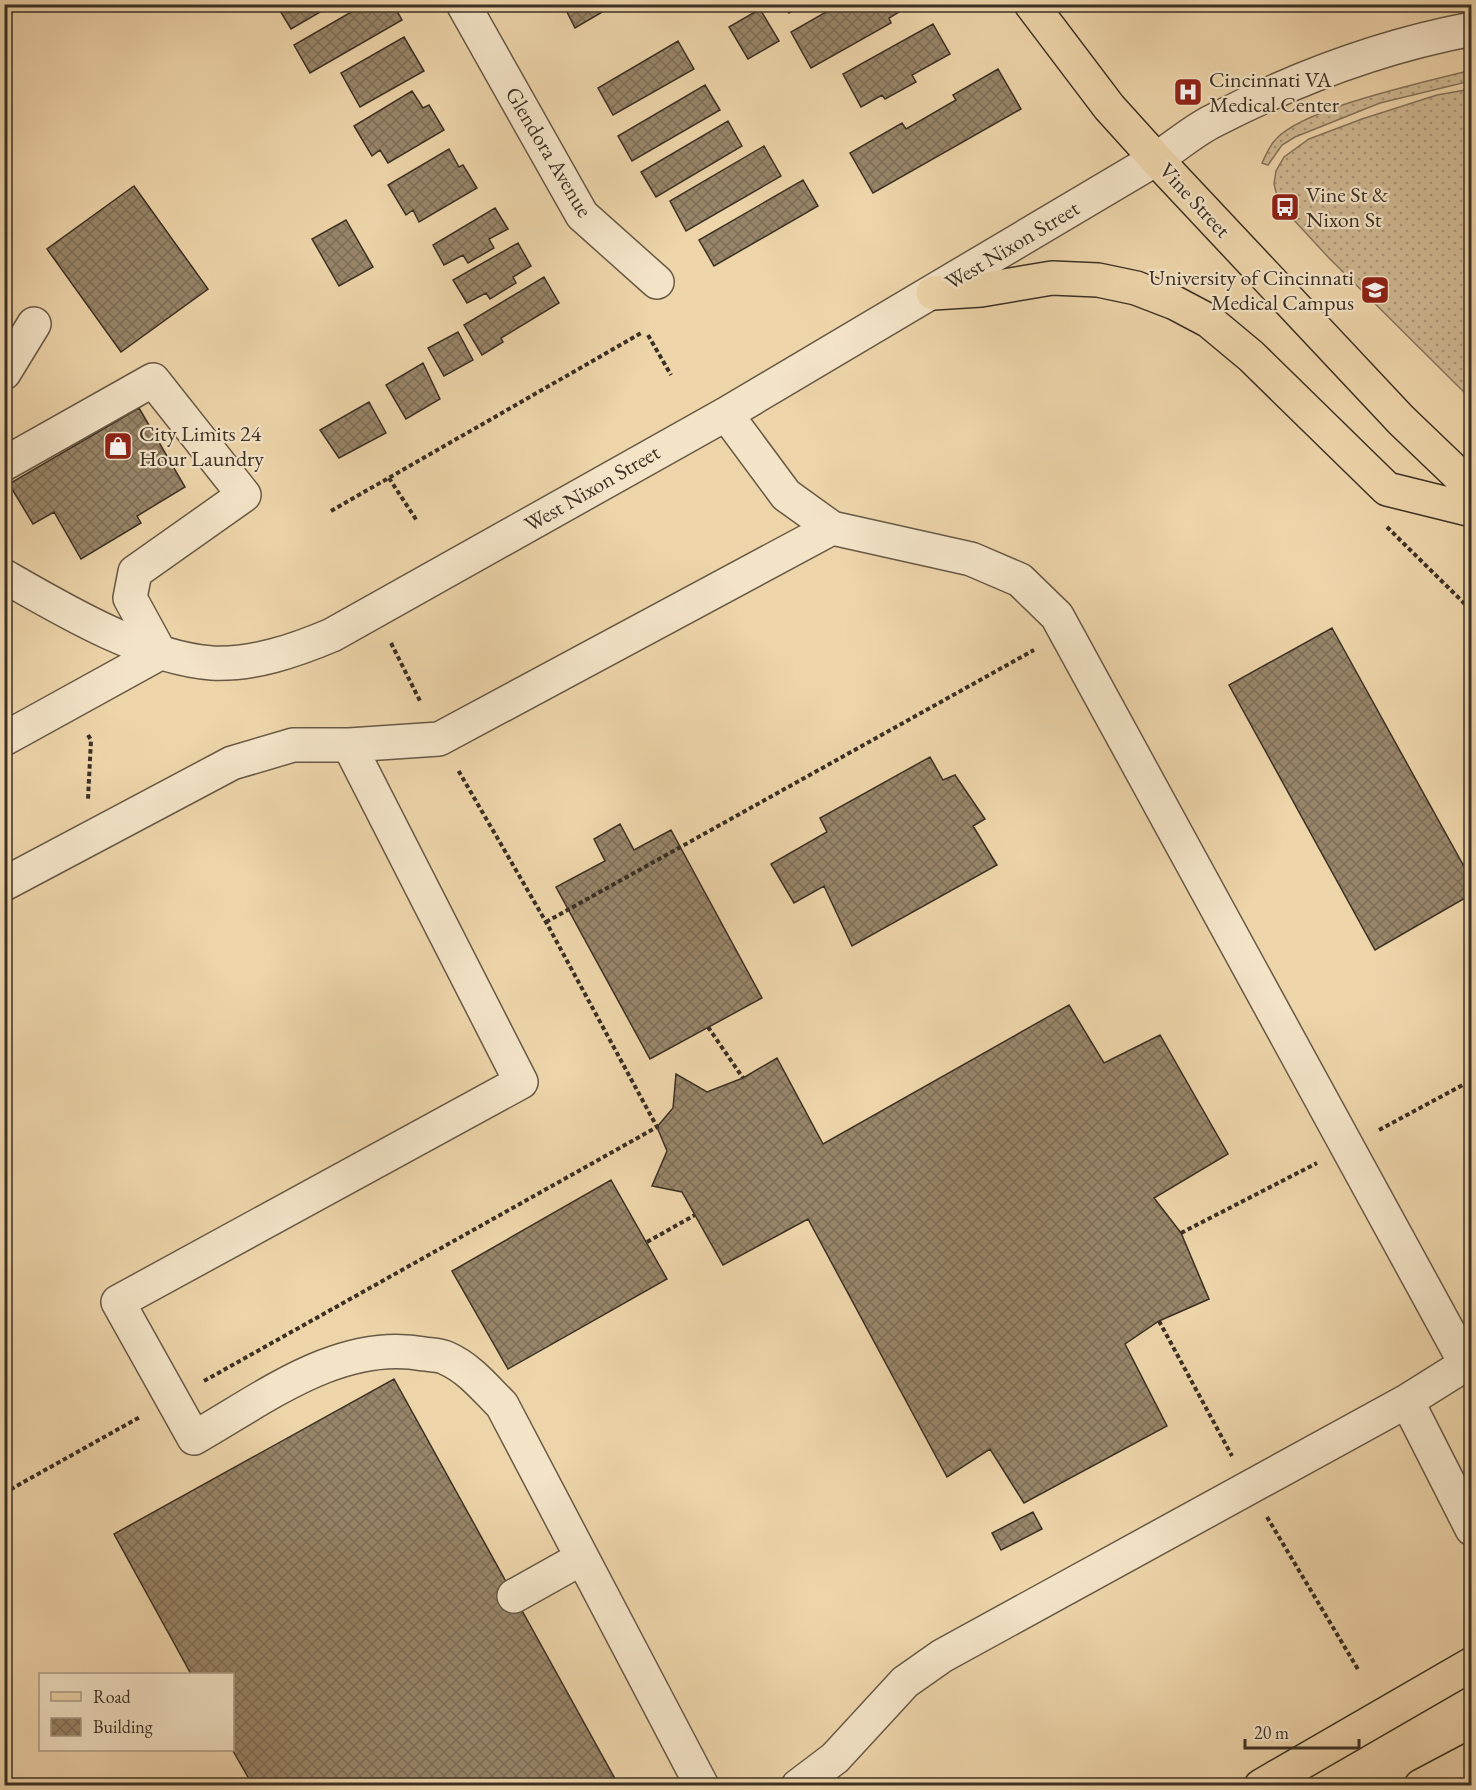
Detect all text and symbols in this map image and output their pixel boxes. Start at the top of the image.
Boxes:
place label: Cincinnati VA Medical Center [1209,65,1340,119]
hospital icon: Cincinnati VA Medical Center [1172,76,1204,108]
street label: Glendora Avenue [499,81,600,223]
street label: Vine Street [1153,156,1237,244]
place label: Vine St & Nixon St [1306,180,1389,234]
bus stop icon: Vine St & Nixon St [1269,191,1301,223]
street label: West Nixon Street [939,193,1085,297]
place label: University of Cincinnati Medical Campus [1149,263,1354,317]
school or university icon: University of Cincinnati Medical Campus [1359,274,1391,306]
place label: City Limits 24 Hour Laundry [139,419,264,473]
shop icon: City Limits 24 Hour Laundry [102,430,134,462]
street label: West Nixon Street [519,437,665,539]
legend [39,1673,234,1751]
text: Road [93,1685,132,1708]
scale bar [1245,1712,1359,1750]
text: Building [93,1715,153,1738]
text: 20 m [1254,1721,1289,1744]

